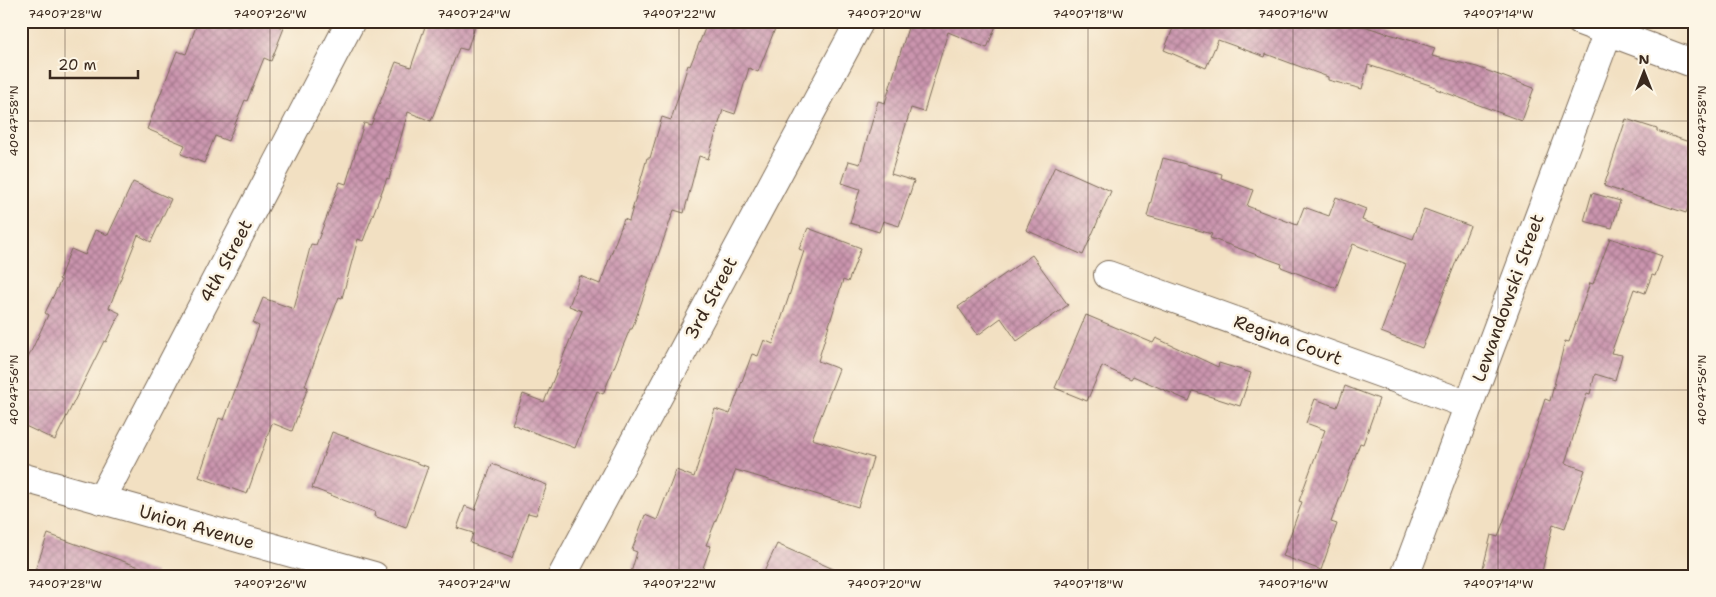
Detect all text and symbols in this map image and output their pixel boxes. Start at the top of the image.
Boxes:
text: 74°07'28"W [28,6,102,22]
text: 74°07'26"W [233,6,307,22]
text: 74°07'24"W [437,6,511,22]
text: 74°07'22"W [642,6,716,22]
text: 74°07'20"W [847,6,921,22]
text: 74°07'18"W [1052,6,1124,22]
text: 74°07'16"W [1258,6,1328,22]
text: 74°07'14"W [1463,6,1533,22]
scale bar [50,48,138,80]
north arrow [1618,48,1668,98]
text: N [1638,50,1650,68]
text: 20 m [58,55,97,75]
text: 40°47'58"N [6,85,22,157]
text: 40°47'58"N [1694,85,1710,157]
street label: Lewandowski Street [1466,211,1550,385]
street label: 4th Street [194,215,258,307]
street label: 3rd Street [679,252,743,344]
street label: Regina Court [1231,309,1346,371]
text: 40°47'56"N [6,355,22,425]
text: 40°47'56"N [1694,355,1710,425]
street label: Union Avenue [136,499,258,555]
text: 74°07'28"W [28,576,102,592]
text: 74°07'26"W [233,576,307,592]
text: 74°07'24"W [437,576,511,592]
text: 74°07'22"W [642,576,716,592]
text: 74°07'20"W [847,576,921,592]
text: 74°07'18"W [1052,576,1124,592]
text: 74°07'16"W [1258,576,1328,592]
text: 74°07'14"W [1463,576,1533,592]

